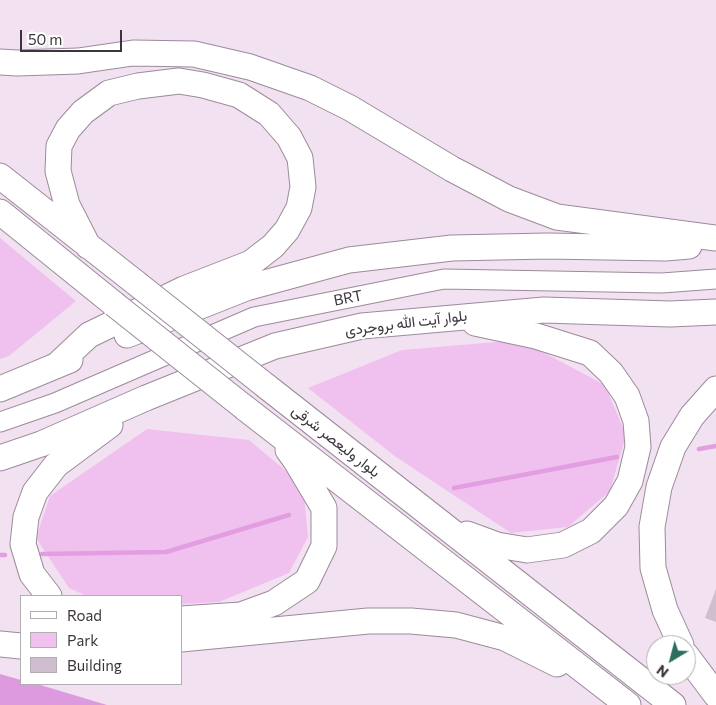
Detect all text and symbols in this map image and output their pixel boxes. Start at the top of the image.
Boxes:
scale bar [22,20,125,52]
text: 50 m [28,30,62,48]
street label: BRT [332,286,364,310]
street label: بلوار آیت الله بروجردی [344,307,468,339]
street label: بلوار ولیعصر شرقی [288,401,384,481]
legend [20,595,182,685]
text: Road [67,606,102,624]
text: Park [67,631,98,649]
north arrow [646,635,696,685]
text: Building [67,656,122,674]
text: N [653,662,672,682]

